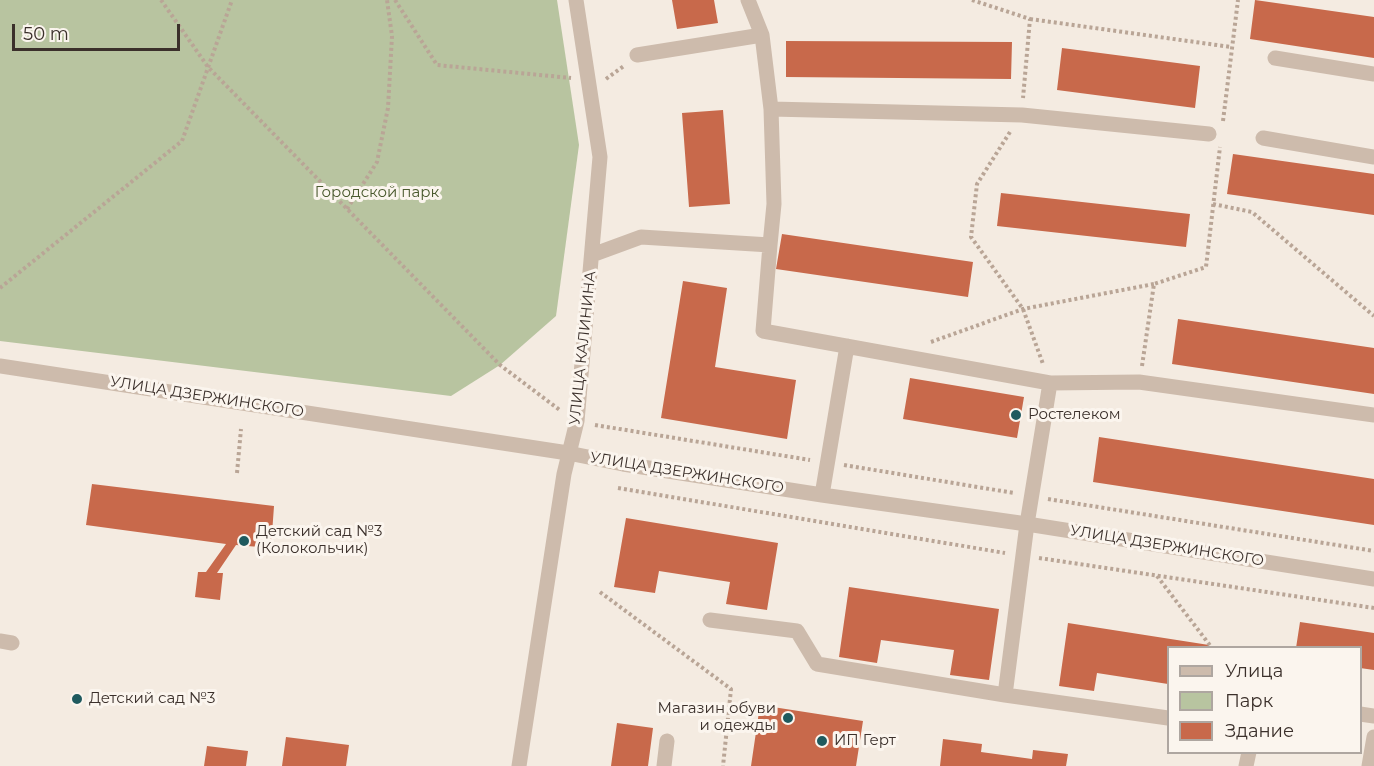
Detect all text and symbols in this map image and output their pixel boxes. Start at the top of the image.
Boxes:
scale bar [15,12,183,50]
text: 50 m [23,23,69,45]
park label: Городской парк [315,184,439,202]
street label: УЛИЦА КАЛИНИНА [566,270,600,426]
street label: УЛИЦА ДЗЕРЖИНСКОГО [109,373,305,421]
place label: Ростелеком [1028,406,1121,424]
marker: Ростелеком [1009,408,1023,422]
street label: УЛИЦА ДЗЕРЖИНСКОГО [589,449,785,497]
street label: УЛИЦА ДЗЕРЖИНСКОГО [1069,522,1265,570]
place label: Детский сад №3 (Колокольчик) [256,523,382,558]
marker: Детский сад №3 (Колокольчик) [237,534,251,548]
legend [1167,646,1362,754]
text: Улица [1225,660,1283,682]
place label: Детский сад №3 [89,690,215,708]
text: Парк [1225,690,1273,712]
marker: Детский сад №3 [70,692,84,706]
place label: Магазин обуви и одежды [658,700,776,735]
marker: Магазин обуви и одежды [781,711,795,725]
text: Здание [1225,720,1294,742]
place label: ИП Герт [834,732,896,750]
marker: ИП Герт [815,734,829,748]

